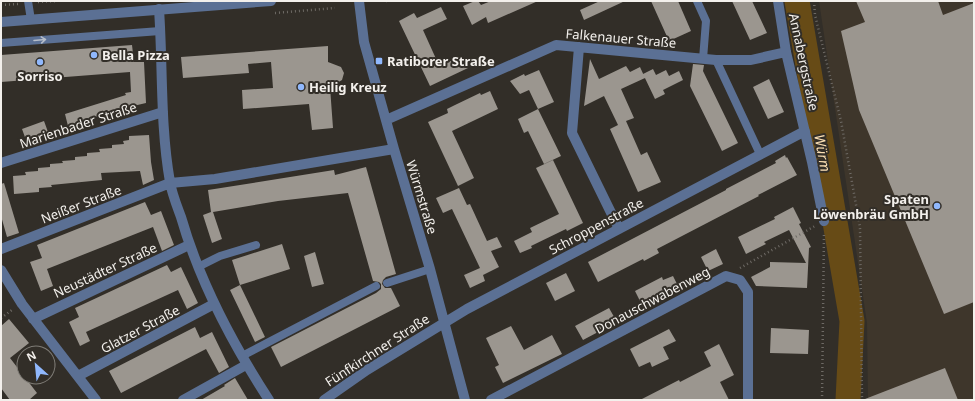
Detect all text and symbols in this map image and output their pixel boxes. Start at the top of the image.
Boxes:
street label: Annabergstraße [785,12,823,112]
street label: Falkenauer Straße [565,24,677,52]
one-way arrow [33,37,46,44]
place label: Bella Pizza [102,46,170,64]
marker: Bella Pizza [89,50,99,60]
place label: Ratiborer Straße [387,52,495,70]
marker: Ratiborer Straße [374,56,384,66]
marker: Sorriso [35,57,45,67]
place label: Sorriso [17,67,63,85]
place label: Heilig Kreuz [309,78,387,96]
marker: Heilig Kreuz [296,82,306,92]
street label: Marienbader Straße [17,98,139,152]
water label: Würm [810,133,836,173]
street label: Würmstraße [402,158,442,236]
street label: Neißer Straße [38,180,124,228]
place label: Spaten Löwenbräu GmbH [813,190,929,223]
street label: Schroppenstraße [546,193,646,259]
marker: Spaten Löwenbräu GmbH [932,201,942,211]
street label: Neustädter Straße [50,238,160,302]
street label: Donauschwabenweg [591,262,713,338]
street label: Glatzer Straße [97,301,183,357]
street label: Fünfkirchner Straße [321,310,433,390]
north arrow [16,345,56,385]
text: N [24,347,39,364]

